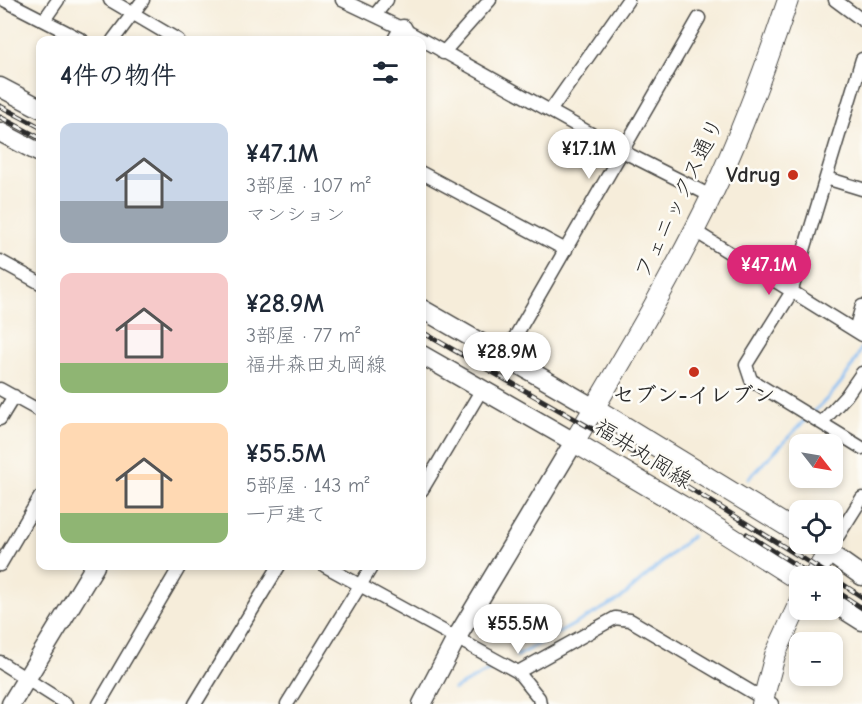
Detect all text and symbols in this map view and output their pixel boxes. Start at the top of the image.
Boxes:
icon: filters [369,56,402,89]
text: 4件の物件 [60,61,176,91]
street label: フェニックス通り [629,113,729,283]
pin: ¥17.1M [540,129,638,180]
text: ¥17.1M [562,137,616,160]
text: ¥47.1M [246,139,319,169]
icon: home [108,147,180,219]
place label: Vdrug [726,162,781,188]
marker: Vdrug [786,168,800,182]
text: 3部屋 · 107 m² [246,174,371,197]
text: マンション [246,203,345,226]
pin: ¥47.1M [720,245,818,296]
text: ¥47.1M [741,253,797,276]
text: ¥28.9M [246,289,324,319]
icon: home [108,297,180,369]
text: 3部屋 · 77 m² [246,324,360,347]
pin: ¥28.9M [458,332,556,383]
text: ¥28.9M [477,340,537,363]
text: 福井森田丸岡線 [246,353,386,376]
marker: セブン-イレブン [687,365,701,379]
place label: セブン-イレブン [613,382,776,408]
street label: 福井丸岡線 [589,414,697,494]
north arrow [789,434,843,488]
map controls [789,434,843,686]
text: ¥55.5M [246,439,326,469]
icon: home [108,447,180,519]
text: 5部屋 · 143 m² [246,474,370,497]
button: locate [789,500,843,554]
text: 一戸建て [246,503,326,526]
button: + [789,566,843,620]
pin: ¥55.5M [469,604,567,655]
text: ¥55.5M [487,612,549,635]
button: − [789,632,843,686]

